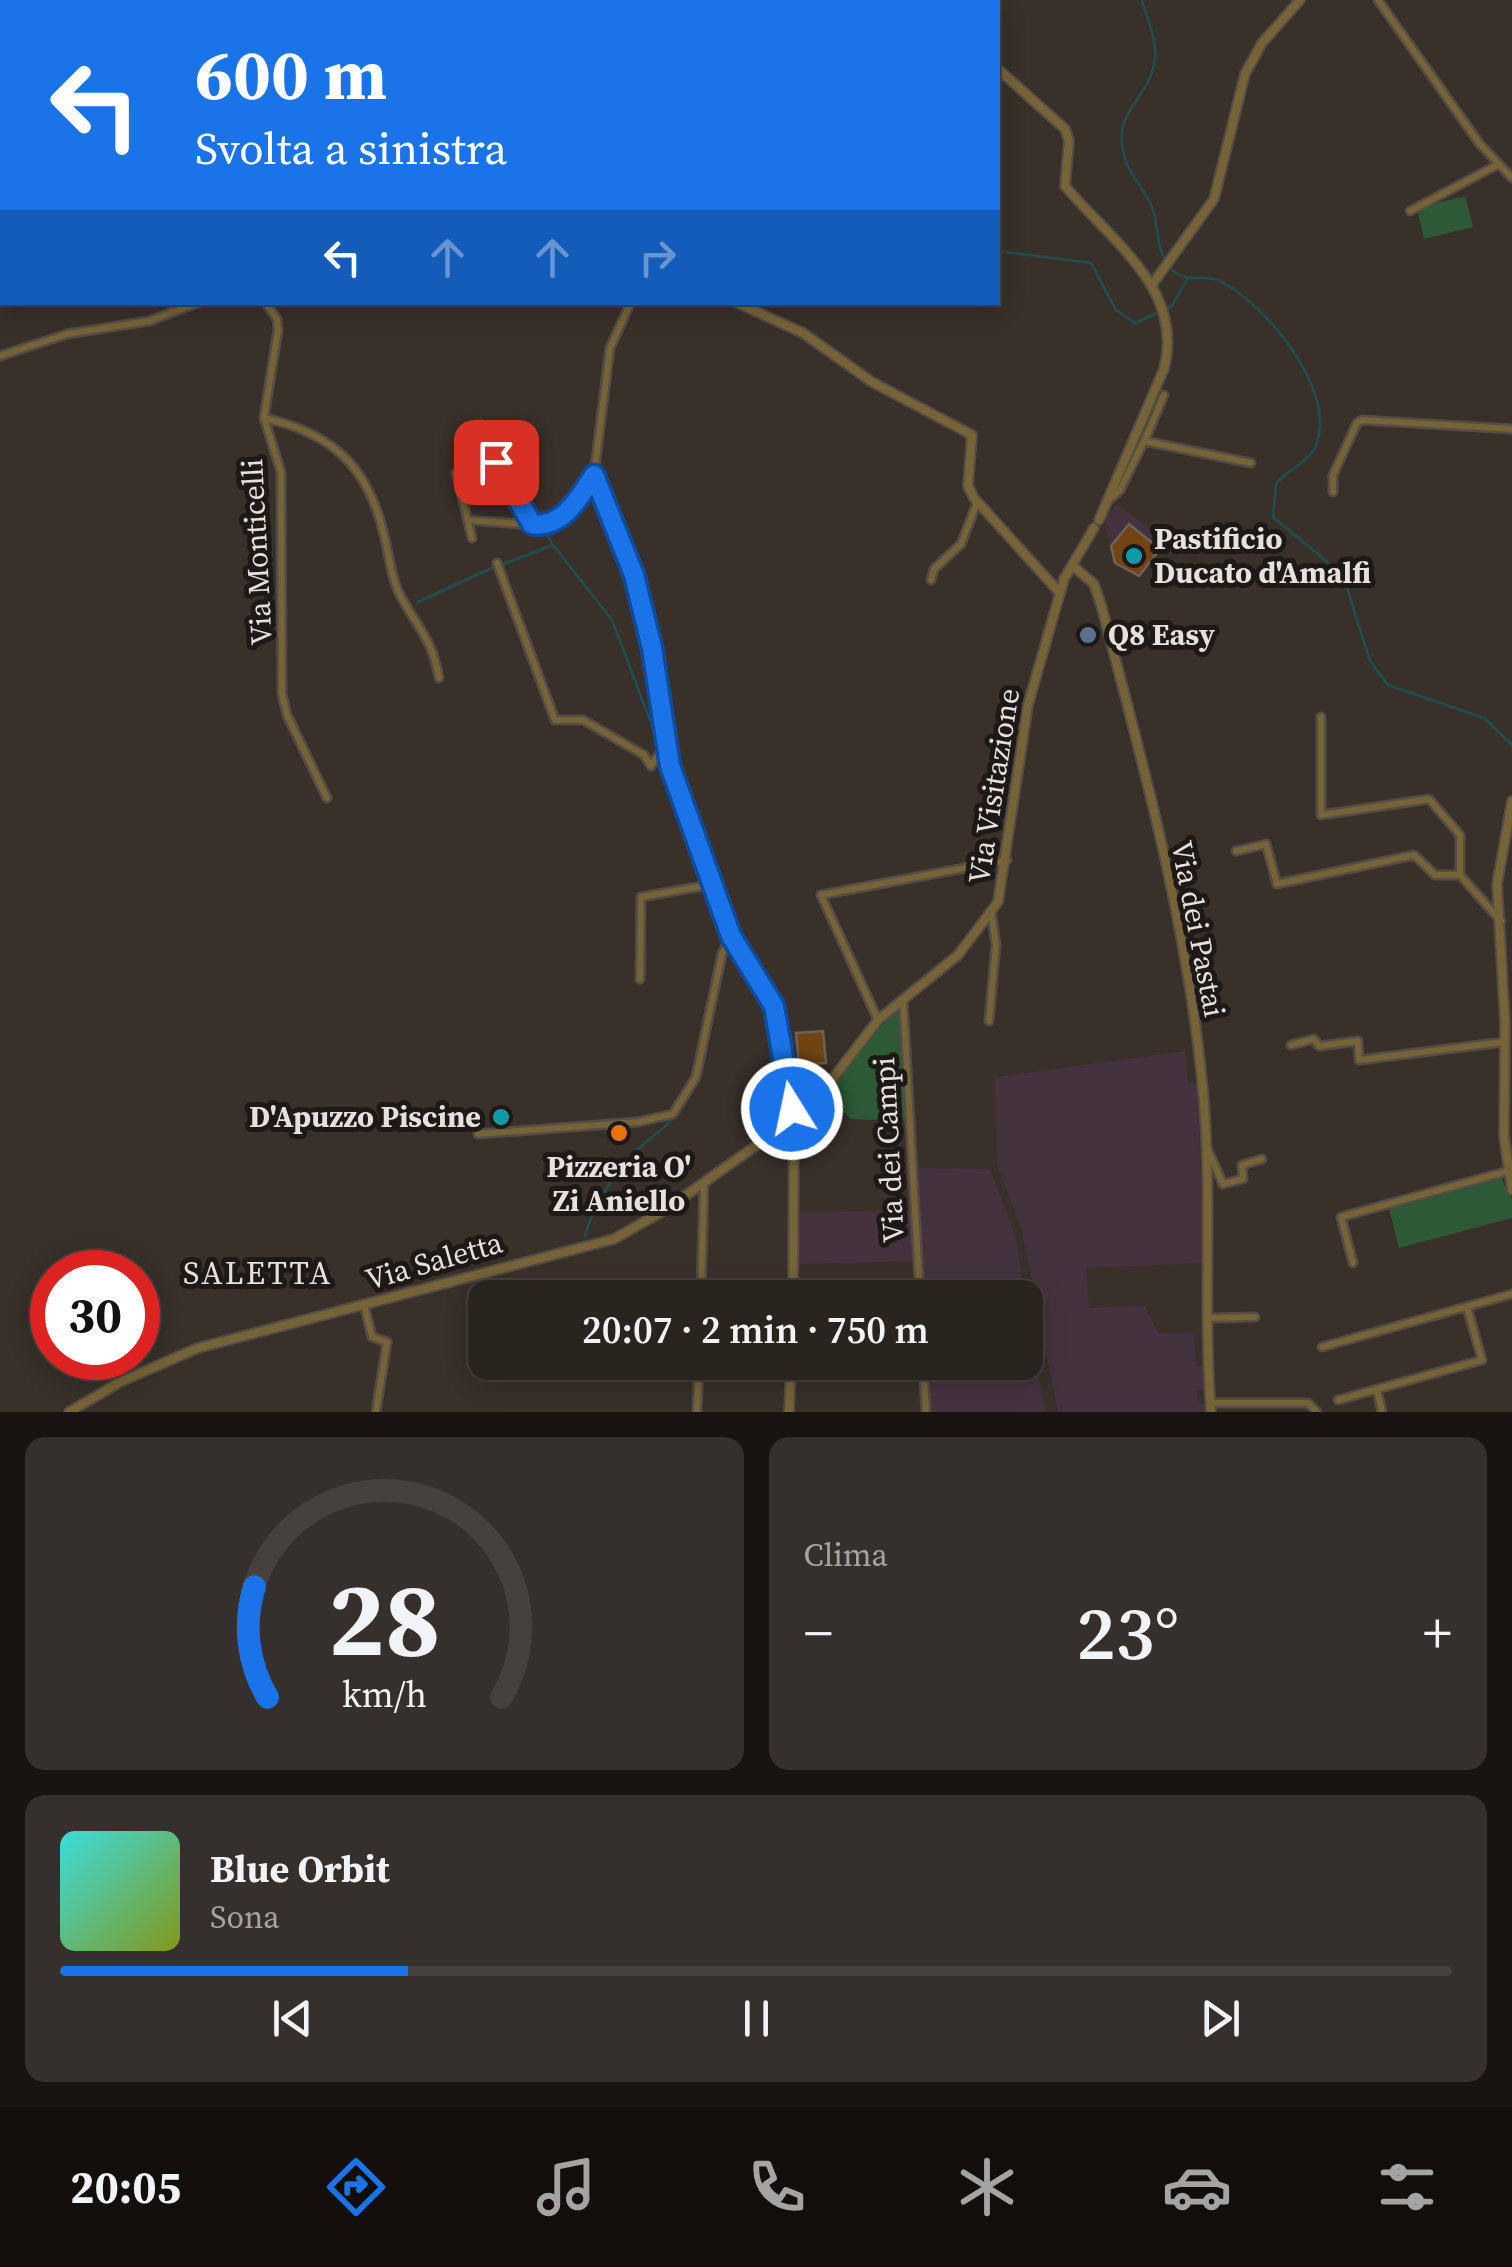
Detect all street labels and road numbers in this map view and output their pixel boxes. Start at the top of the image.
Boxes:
street label: Via Monticelli [231,458,282,646]
street label: Via Visitazione [958,685,1029,887]
street label: Via dei Pastai [1161,837,1236,1021]
street label: Via dei Campi [863,1056,914,1244]
street label: Via Saletta [361,1221,508,1300]

